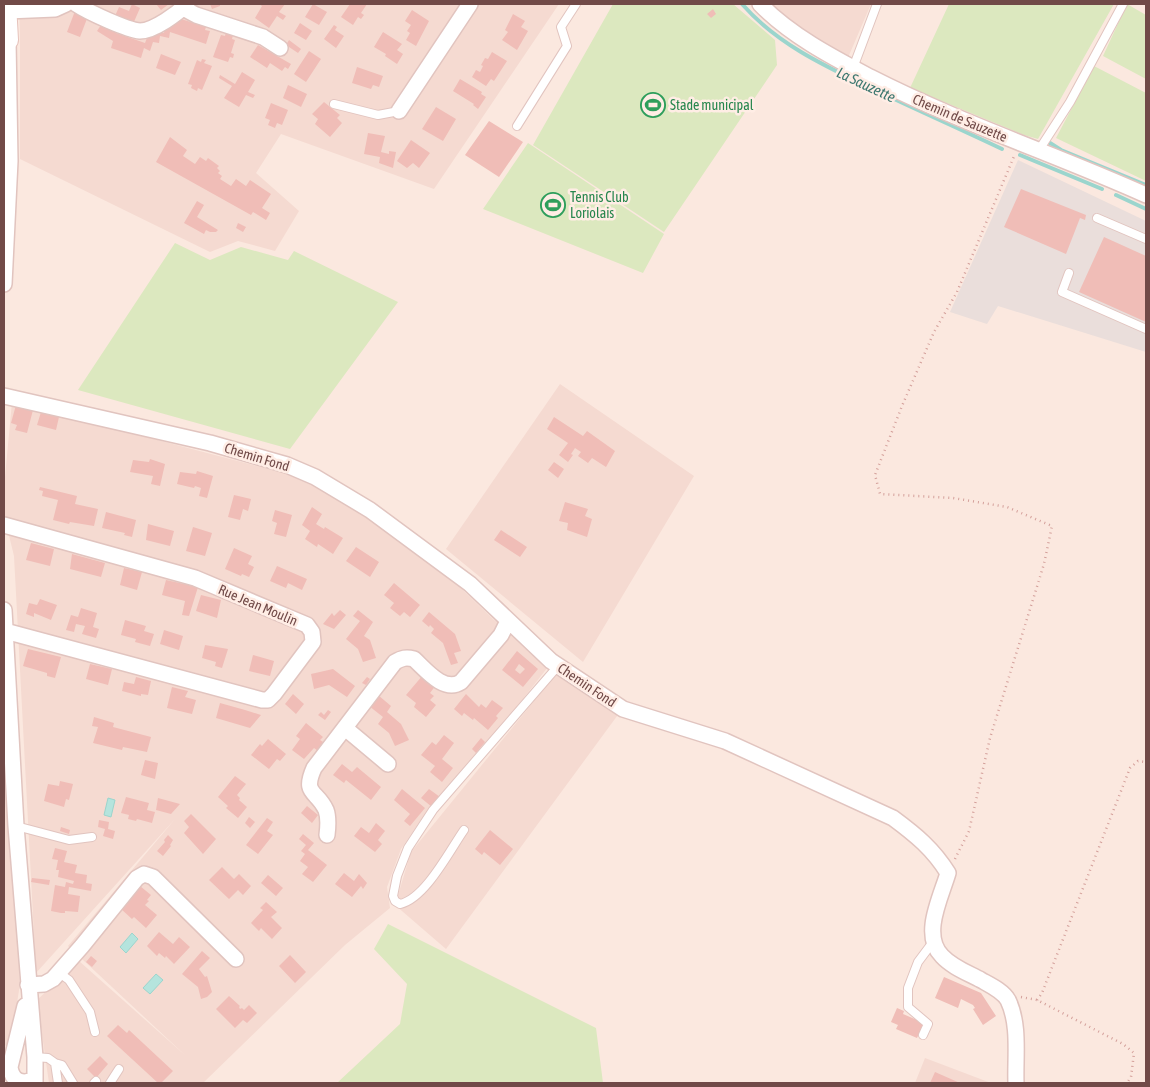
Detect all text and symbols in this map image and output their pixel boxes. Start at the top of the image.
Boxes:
water label: La Sauzette [834,64,898,106]
street label: Chemin de Sauzette [910,91,1010,145]
sports icon: Stade municipal [640,92,666,118]
place label: Stade municipal [670,97,754,113]
place label: Tennis Club Loriolais [570,189,629,221]
sports icon: Tennis Club Loriolais [540,192,566,218]
street label: Chemin Fond [223,440,291,474]
street label: Rue Jean Moulin [216,581,300,629]
street label: Chemin Fond [555,660,619,710]

